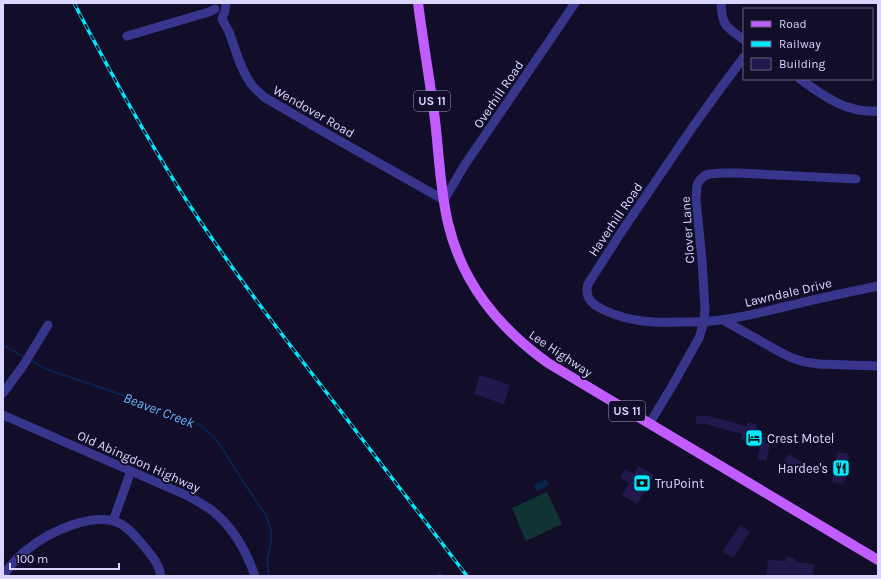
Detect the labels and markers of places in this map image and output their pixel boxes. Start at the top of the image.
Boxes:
hotel icon: Crest Motel [744,428,764,448]
place label: Crest Motel [767,431,834,446]
restaurant icon: Hardee's [831,458,851,478]
place label: Hardee's [778,461,828,476]
bank icon: TruPoint [632,473,652,493]
place label: TruPoint [655,476,704,491]

